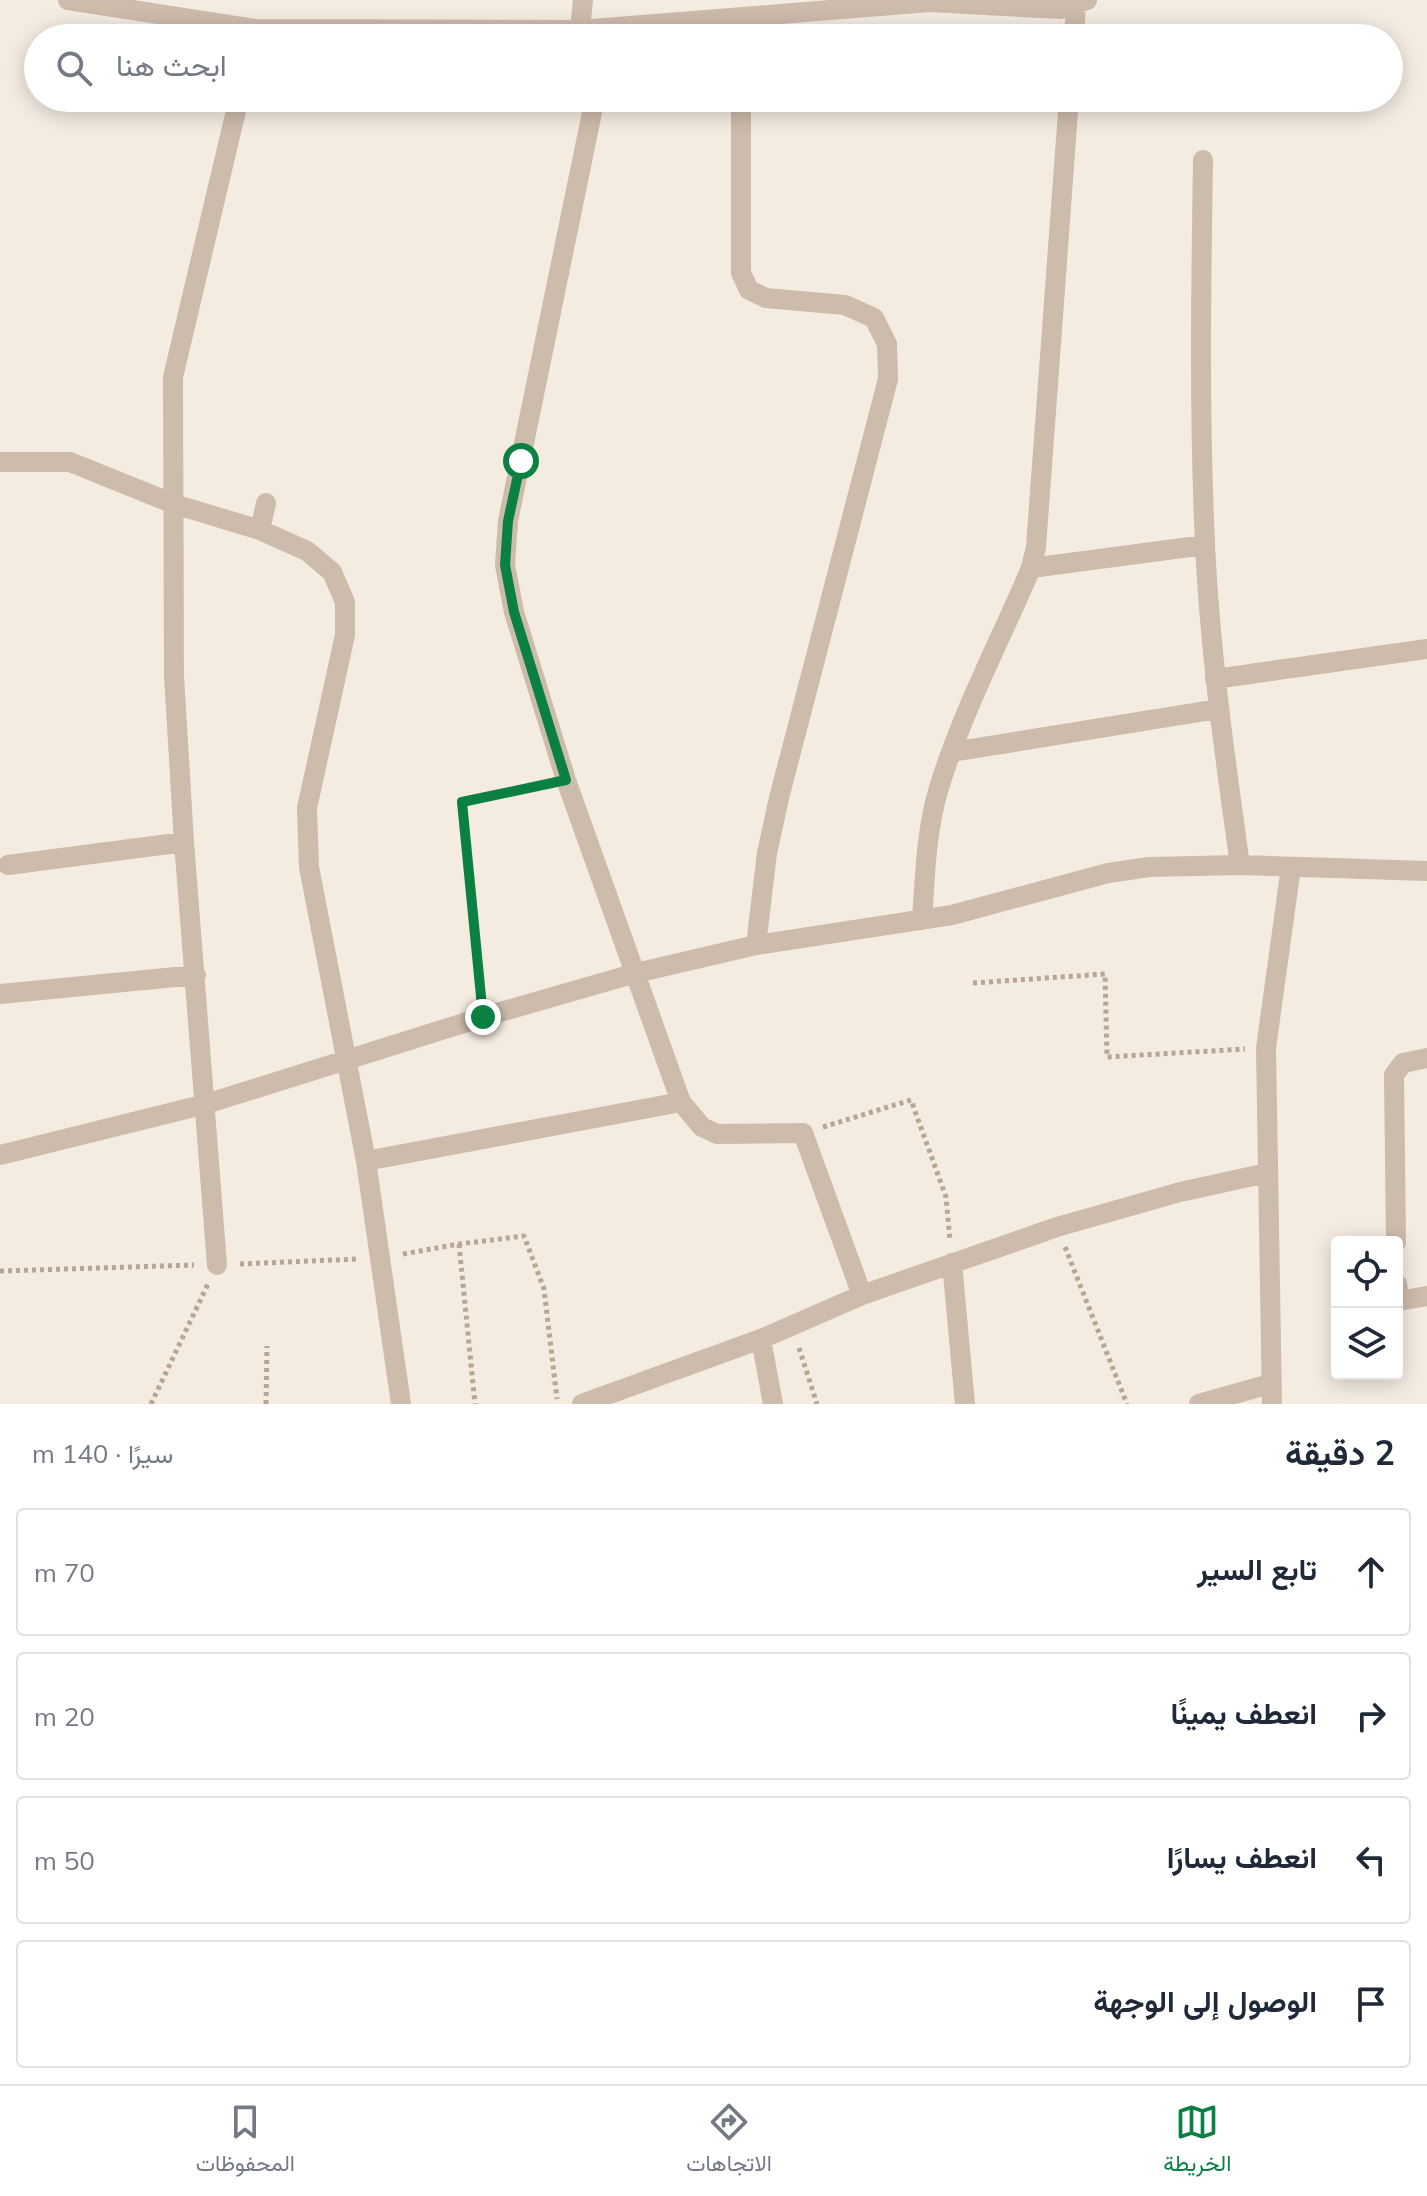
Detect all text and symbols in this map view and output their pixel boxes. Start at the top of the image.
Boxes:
search box [24,24,1403,112]
icon: search [52,46,96,90]
text: ابحث هنا [116,46,227,84]
route start [503,443,539,479]
route end [465,999,501,1035]
map controls [1331,1236,1403,1380]
button: locate [1331,1236,1403,1308]
button: layers [1331,1308,1403,1380]
text: 2 دقيقة [1285,1431,1395,1474]
text: سيرًا · 140 m [32,1437,173,1470]
text: تابع السير [1197,1550,1317,1588]
icon: ahead [1349,1550,1393,1594]
text: 70 m [34,1556,95,1589]
text: انعطف يمينًا [1171,1694,1317,1732]
icon: right [1349,1694,1393,1738]
text: 20 m [34,1700,95,1733]
text: انعطف يسارًا [1167,1838,1317,1876]
icon: left [1349,1838,1393,1882]
text: 50 m [34,1844,95,1877]
text: الوصول إلى الوجهة [1093,1982,1317,2020]
icon: arrive [1349,1982,1393,2026]
tab: المحفوظات [196,2100,295,2183]
tab: الاتجاهات [686,2100,772,2183]
tab: الخريطة [1163,2100,1231,2183]

